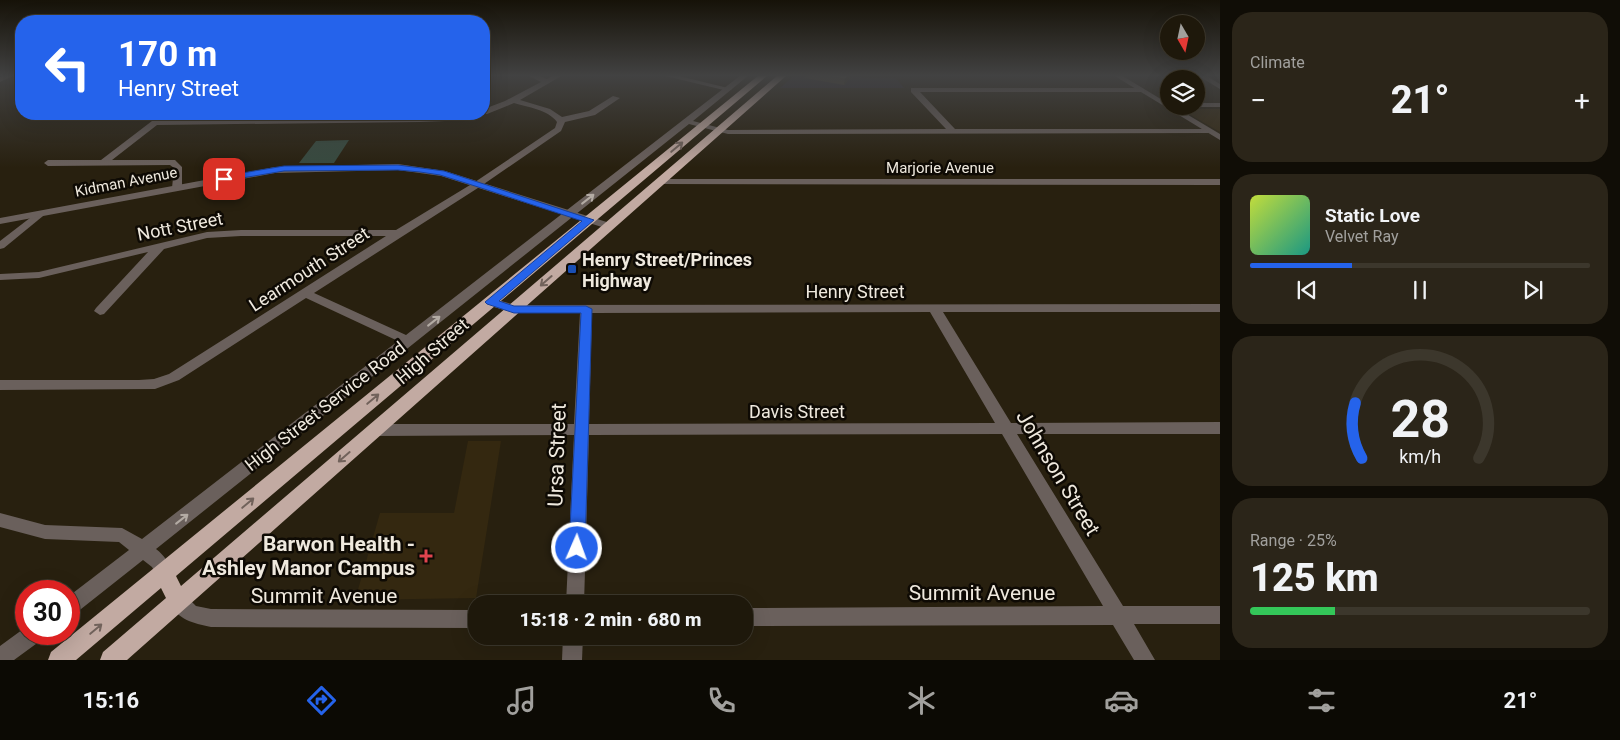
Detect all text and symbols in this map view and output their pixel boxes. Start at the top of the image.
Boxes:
north arrow [1160,15,1205,60]
map controls [1160,15,1205,115]
text: 170 m [118,34,217,75]
icon: left [35,35,100,100]
text: Climate [1250,53,1305,72]
button: layers [1160,70,1205,115]
text: Henry Street [118,76,239,101]
text: 21° [1391,78,1449,122]
text: − [1250,84,1266,117]
text: + [1574,84,1590,117]
one-way arrow [671,141,684,152]
pin [203,158,245,200]
street label: Marjorie Avenue [886,159,994,177]
street label: Kidman Avenue [73,163,179,201]
icon: arrive [210,165,238,193]
one-way arrow [581,193,594,204]
text: Static Love [1325,204,1420,227]
street label: Nott Street [135,207,225,245]
street label: Learmouth Street [245,222,373,316]
text: Velvet Ray [1325,227,1399,246]
place label: Henry Street/Princes Highway [582,249,752,291]
marker: Henry Street/Princes Highway [566,263,578,275]
one-way arrow [539,276,552,287]
icon: previous [1293,276,1321,304]
icon: pause [1406,276,1434,304]
icon: next [1519,276,1547,304]
street label: Henry Street [805,281,905,302]
street label: High Street [391,314,473,388]
one-way arrow [427,316,440,327]
street label: High Street Service Road [241,337,409,475]
text: 28 [1390,389,1450,450]
one-way arrow [366,394,379,405]
street label: Davis Street [749,401,845,422]
street label: Ursa Street [543,403,571,507]
street label: Johnson Street [1011,406,1105,540]
text: km/h [1399,446,1441,467]
one-way arrow [338,451,351,462]
one-way arrow [241,497,254,508]
one-way arrow [175,514,189,524]
position arrow [550,521,602,573]
text: Range · 25% [1250,531,1337,550]
place label: Barwon Health - Ashley Manor Campus [202,532,415,580]
marker: Barwon Health - Ashley Manor Campus [419,549,433,563]
text: 125 km [1250,556,1379,600]
speed limit sign: 30 [15,580,80,645]
street label: Summit Avenue [909,581,1055,605]
street label: Summit Avenue [251,584,397,608]
text: 15:18 · 2 min · 680 m [519,608,702,631]
one-way arrow [89,623,102,634]
icon: directions [304,683,339,718]
icon: music [504,683,539,718]
icon: phone [704,683,739,718]
icon: climate [904,683,939,718]
icon: car [1104,683,1139,718]
icon: filters [1304,683,1339,718]
text: 15:16 [82,688,139,713]
text: 21° [1504,688,1537,713]

